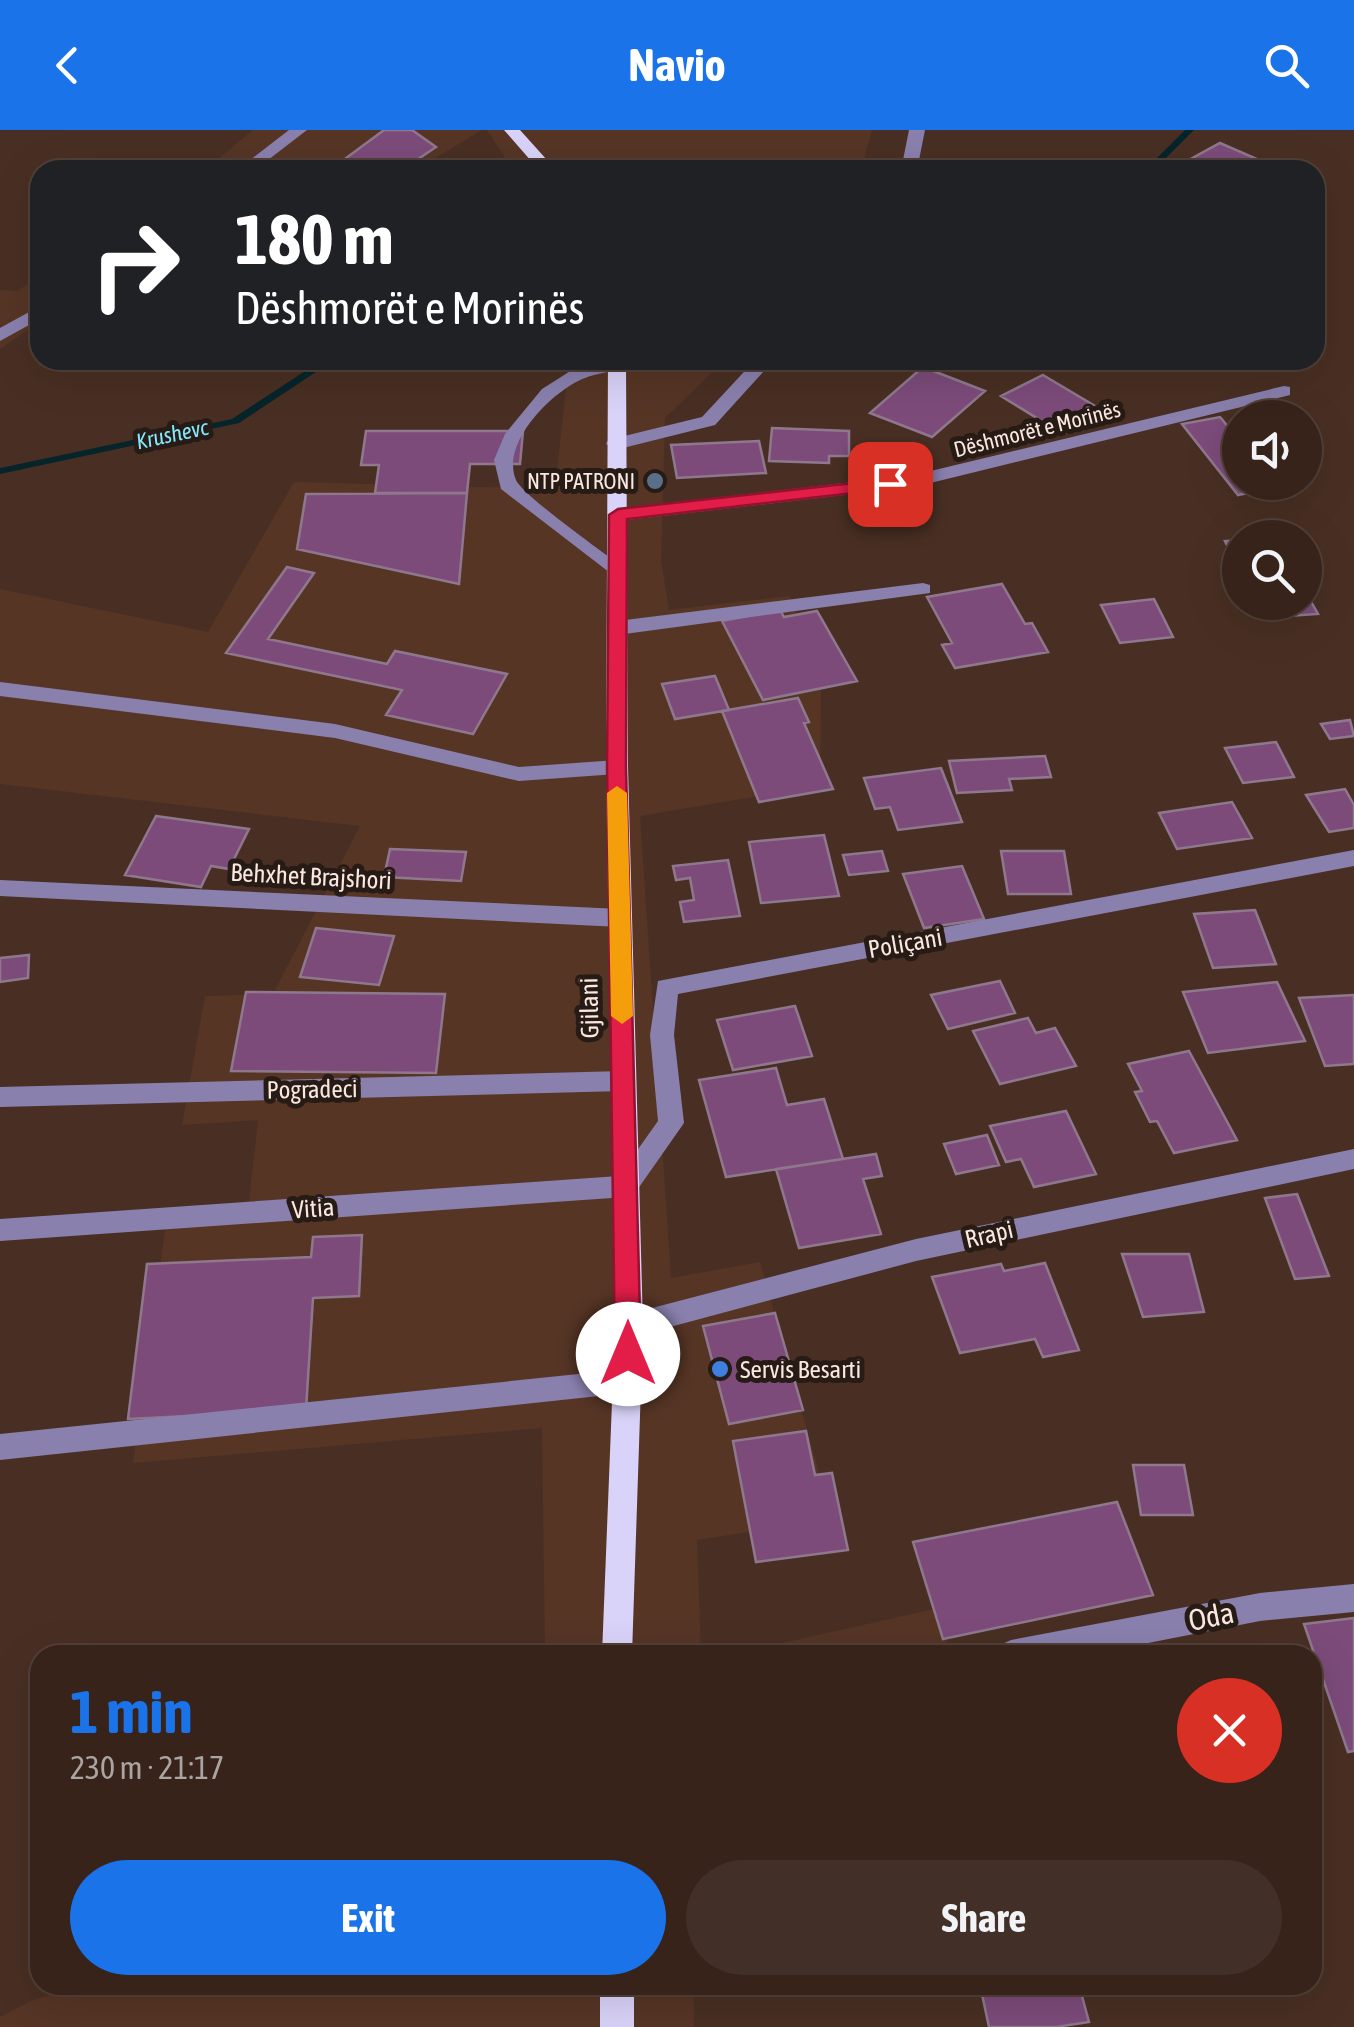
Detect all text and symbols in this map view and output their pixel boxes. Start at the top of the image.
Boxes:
icon: back [40,38,95,93]
icon: search [1259,38,1314,93]
text: Navio [628,39,726,91]
text: 180 m [235,199,394,279]
icon: right [70,200,200,330]
text: Dëshmorët e Morinës [235,282,584,334]
street label: Dëshmorët e Morinës [951,396,1123,462]
map controls [1222,400,1322,620]
button: sound [1222,400,1322,500]
water label: Krushevc [134,414,211,454]
pin [848,442,933,527]
icon: arrive [863,457,918,512]
place label: NTP PATRONI [527,468,635,494]
marker: NTP PATRONI [644,470,666,492]
button: search [1222,520,1322,620]
street label: Behxhet Brajshori [230,858,392,894]
street label: Poliçani [866,923,944,963]
street label: Gjilani [574,977,604,1039]
street label: Pogradeci [266,1074,358,1104]
street label: Vitia [291,1193,335,1223]
street label: Rrapi [962,1215,1016,1253]
position arrow [576,1302,680,1406]
place label: Servis Besarti [740,1355,861,1383]
marker: Servis Besarti [709,1358,731,1380]
street label: Oda [1185,1595,1237,1637]
text: 1 min [70,1677,193,1746]
button: close [1177,1678,1282,1783]
text: 230 m · 21:17 [70,1749,224,1786]
button: Exit [70,1860,666,1975]
button: Share [686,1860,1282,1975]

